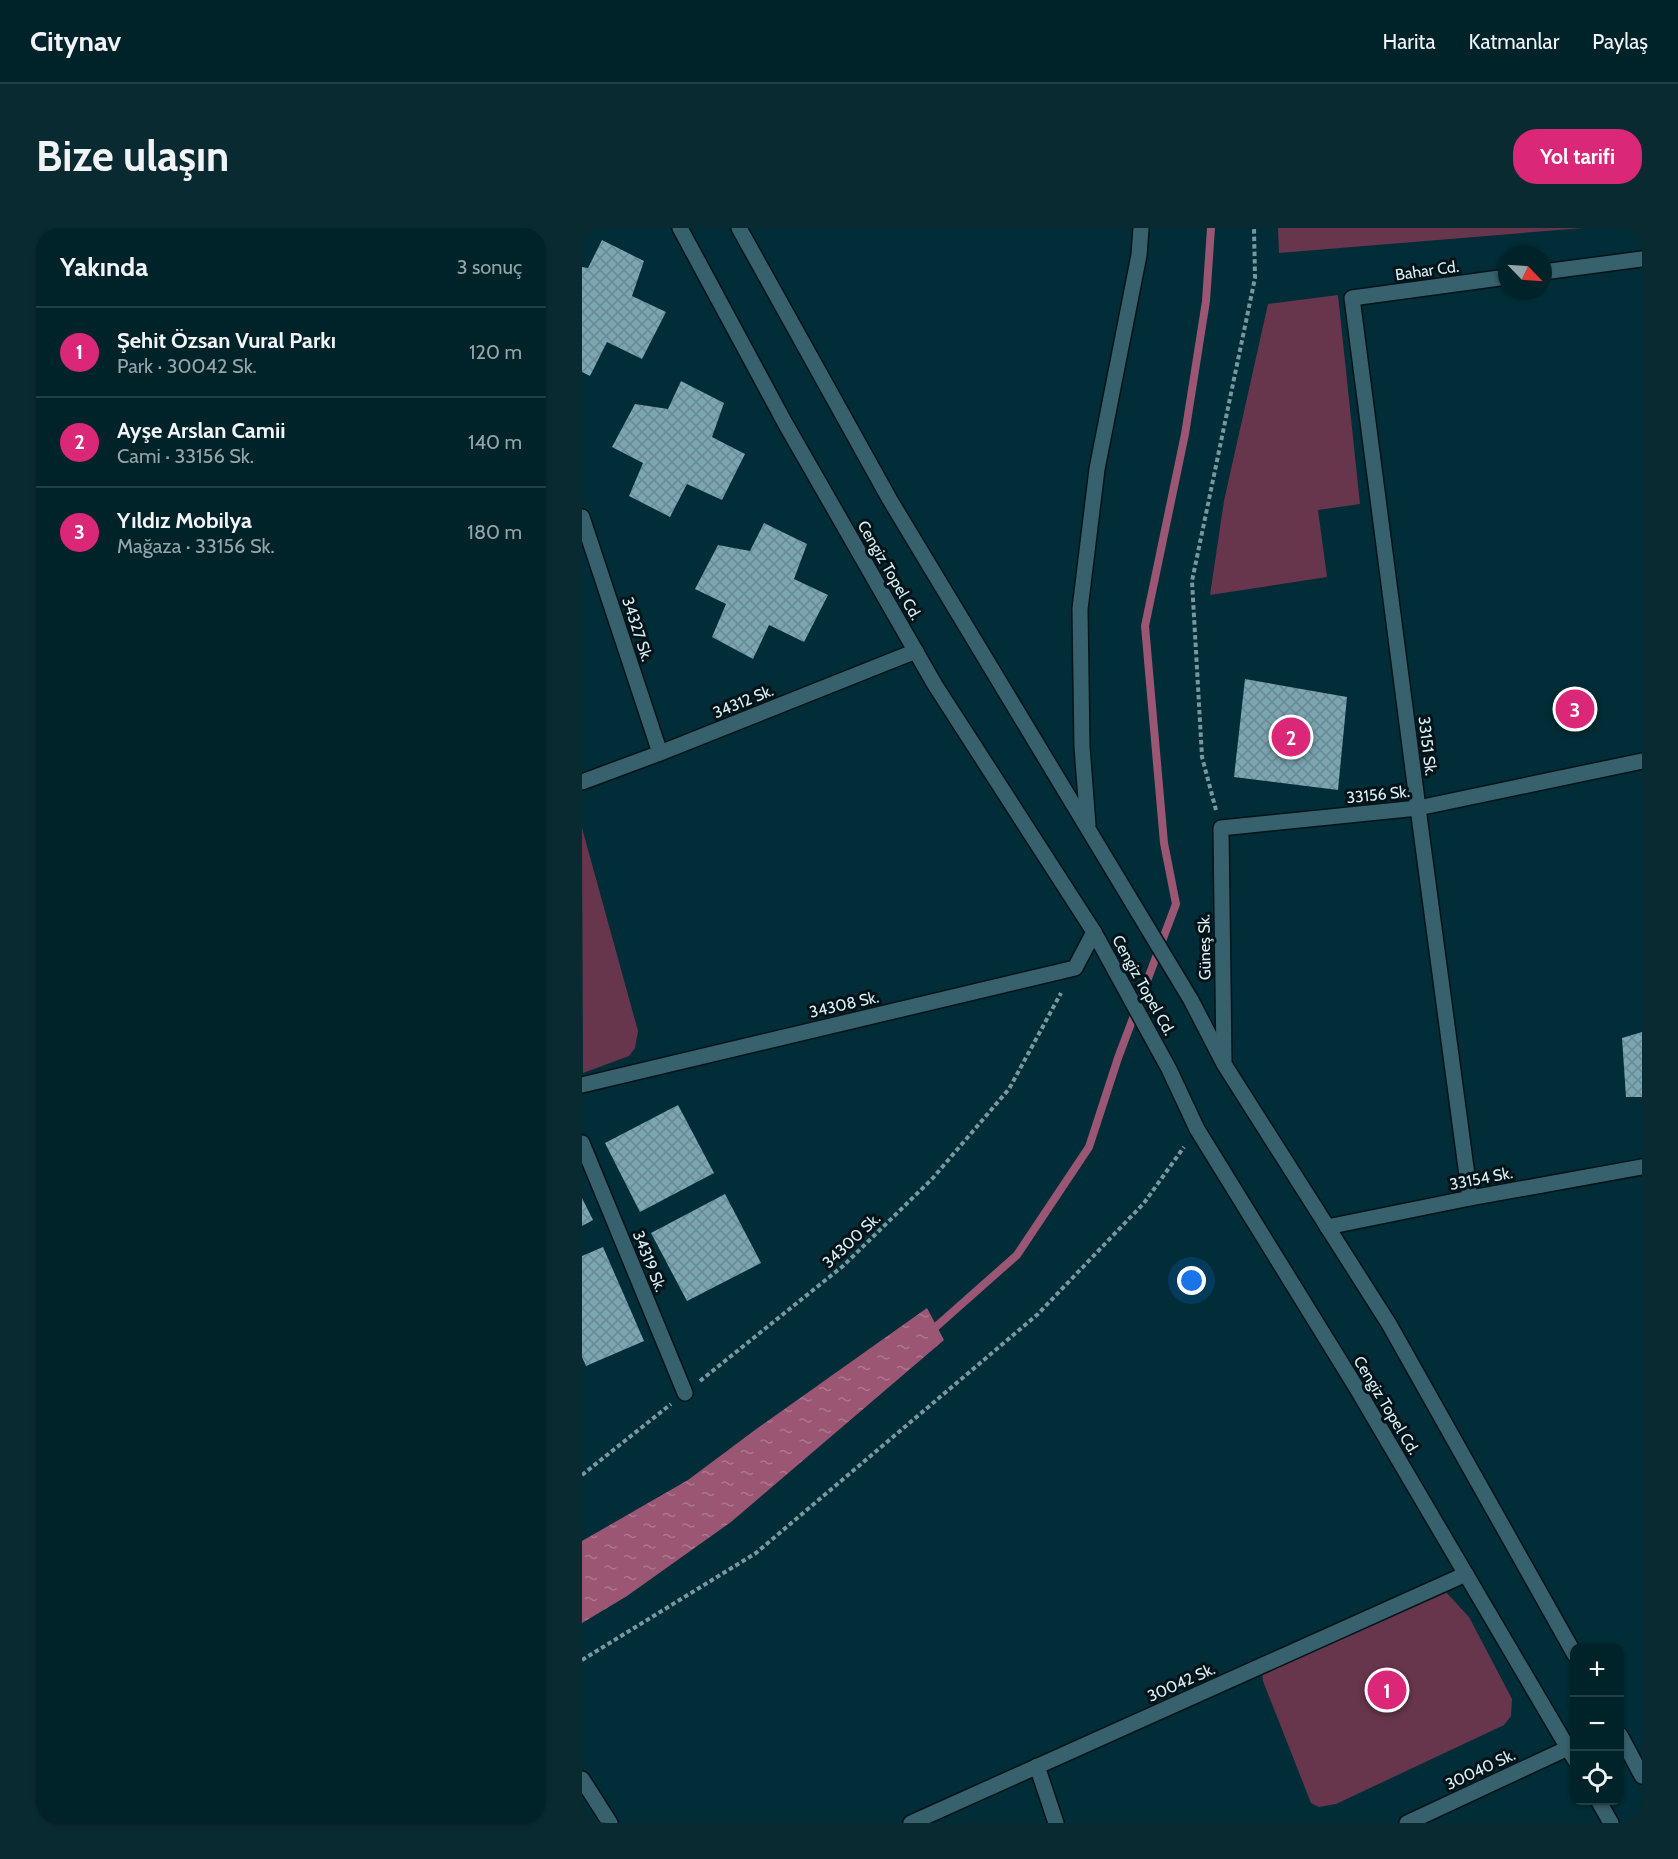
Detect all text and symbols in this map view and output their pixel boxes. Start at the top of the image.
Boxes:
text: Citynav [30,24,121,58]
text: Harita [1383,29,1436,54]
text: Katmanlar [1469,29,1559,54]
text: Paylaş [1592,29,1648,54]
button: Yol tarifi [1513,129,1642,184]
text: Bize ulaşın [36,130,229,182]
north arrow [1498,246,1552,300]
text: Yakında [60,251,148,283]
text: 3 sonuç [457,255,522,279]
street label: Bahar Cd. [1394,257,1460,284]
text: Şehit Özsan Vural Parkı [117,327,336,354]
text: 1 [76,340,83,364]
text: 120 m [469,340,522,364]
text: Park · 30042 Sk. [117,354,257,378]
text: Ayşe Arslan Camii [117,417,285,444]
text: 2 [74,430,85,454]
text: 140 m [468,430,522,454]
text: Cami · 33156 Sk. [117,444,254,468]
text: Yıldız Mobilya [117,507,252,534]
street label: Cengiz Topel Cd. [853,517,926,623]
text: 3 [74,520,85,544]
text: 180 m [467,520,522,544]
text: Mağaza · 33156 Sk. [117,534,275,558]
street label: 34327 Sk. [618,595,657,664]
street label: 34312 Sk. [710,681,776,722]
pin: 3 [1556,686,1594,732]
pin: 2 [1272,714,1310,760]
street label: 33151 Sk. [1414,715,1441,777]
street label: 33156 Sk. [1345,782,1411,807]
street label: Güneş Sk. [1194,914,1215,980]
street label: Cengiz Topel Cd. [1108,932,1179,1039]
street label: 34308 Sk. [807,987,881,1022]
street label: 33154 Sk. [1448,1163,1514,1194]
street label: 34300 Sk. [818,1209,884,1272]
street label: 34319 Sk. [629,1228,670,1295]
your location [1177,1266,1206,1295]
street label: Cengiz Topel Cd. [1350,1353,1423,1458]
map controls [1570,1643,1624,1805]
button: + [1570,1643,1624,1697]
street label: 30042 Sk. [1144,1659,1218,1706]
pin: 1 [1368,1668,1406,1712]
button: − [1570,1697,1624,1751]
street label: 30040 Sk. [1442,1745,1518,1794]
button: locate [1570,1751,1624,1805]

